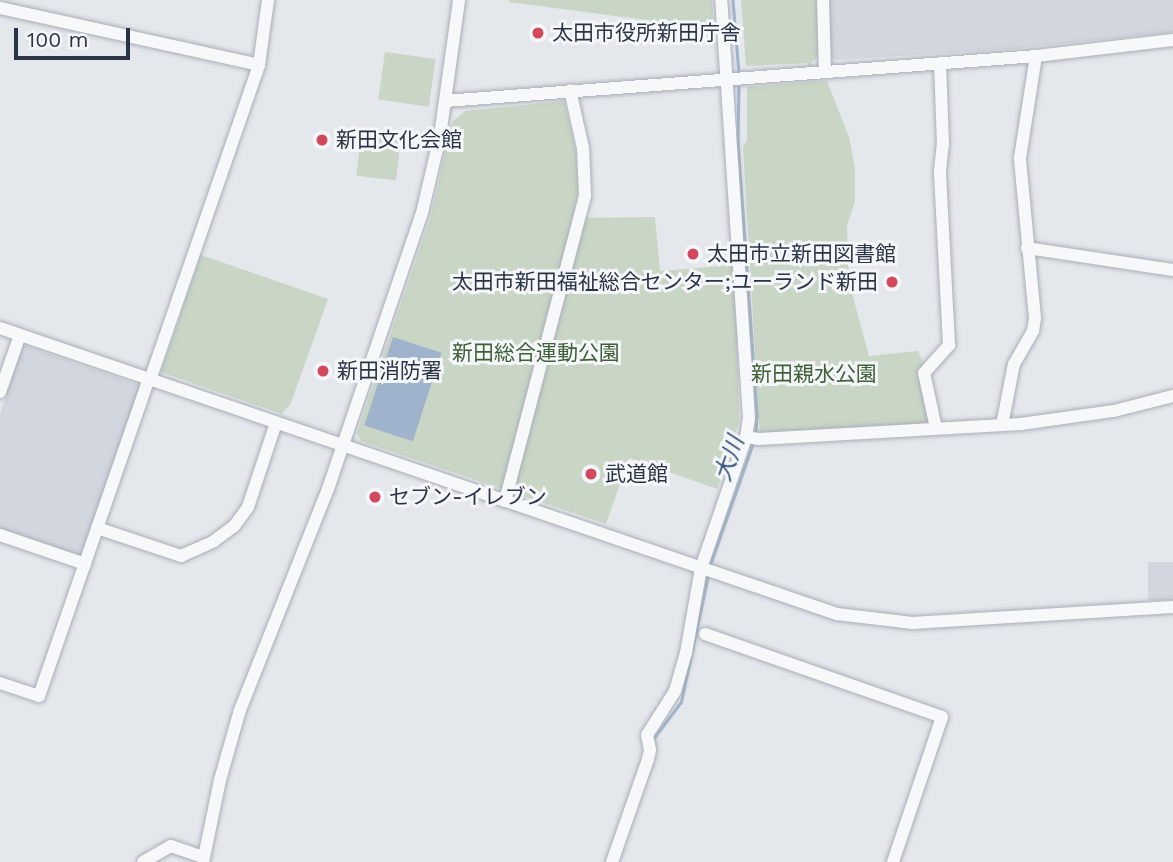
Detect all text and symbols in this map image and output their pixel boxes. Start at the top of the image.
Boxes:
scale bar [18,14,133,58]
place label: 太田市役所新田庁舎 [552,20,741,46]
marker: 太田市役所新田庁舎 [530,25,546,41]
text: 100 m [27,27,89,52]
place label: 新田文化会館 [336,127,462,153]
marker: 新田文化会館 [314,132,330,148]
place label: 太田市立新田図書館 [707,241,896,267]
marker: 太田市立新田図書館 [685,246,701,262]
place label: 太田市新田福祉総合センター;ユーランド新田 [452,269,878,295]
marker: 太田市新田福祉総合センター;ユーランド新田 [884,274,900,290]
park label: 新田総合運動公園 [452,340,620,366]
place label: 新田消防署 [337,358,442,384]
park label: 新田親水公園 [751,361,877,387]
marker: 新田消防署 [315,363,331,379]
water label: 大川 [709,433,751,485]
place label: 武道館 [605,461,668,487]
marker: 武道館 [583,466,599,482]
place label: セブン-イレブン [389,484,547,510]
marker: セブン-イレブン [367,489,383,505]

